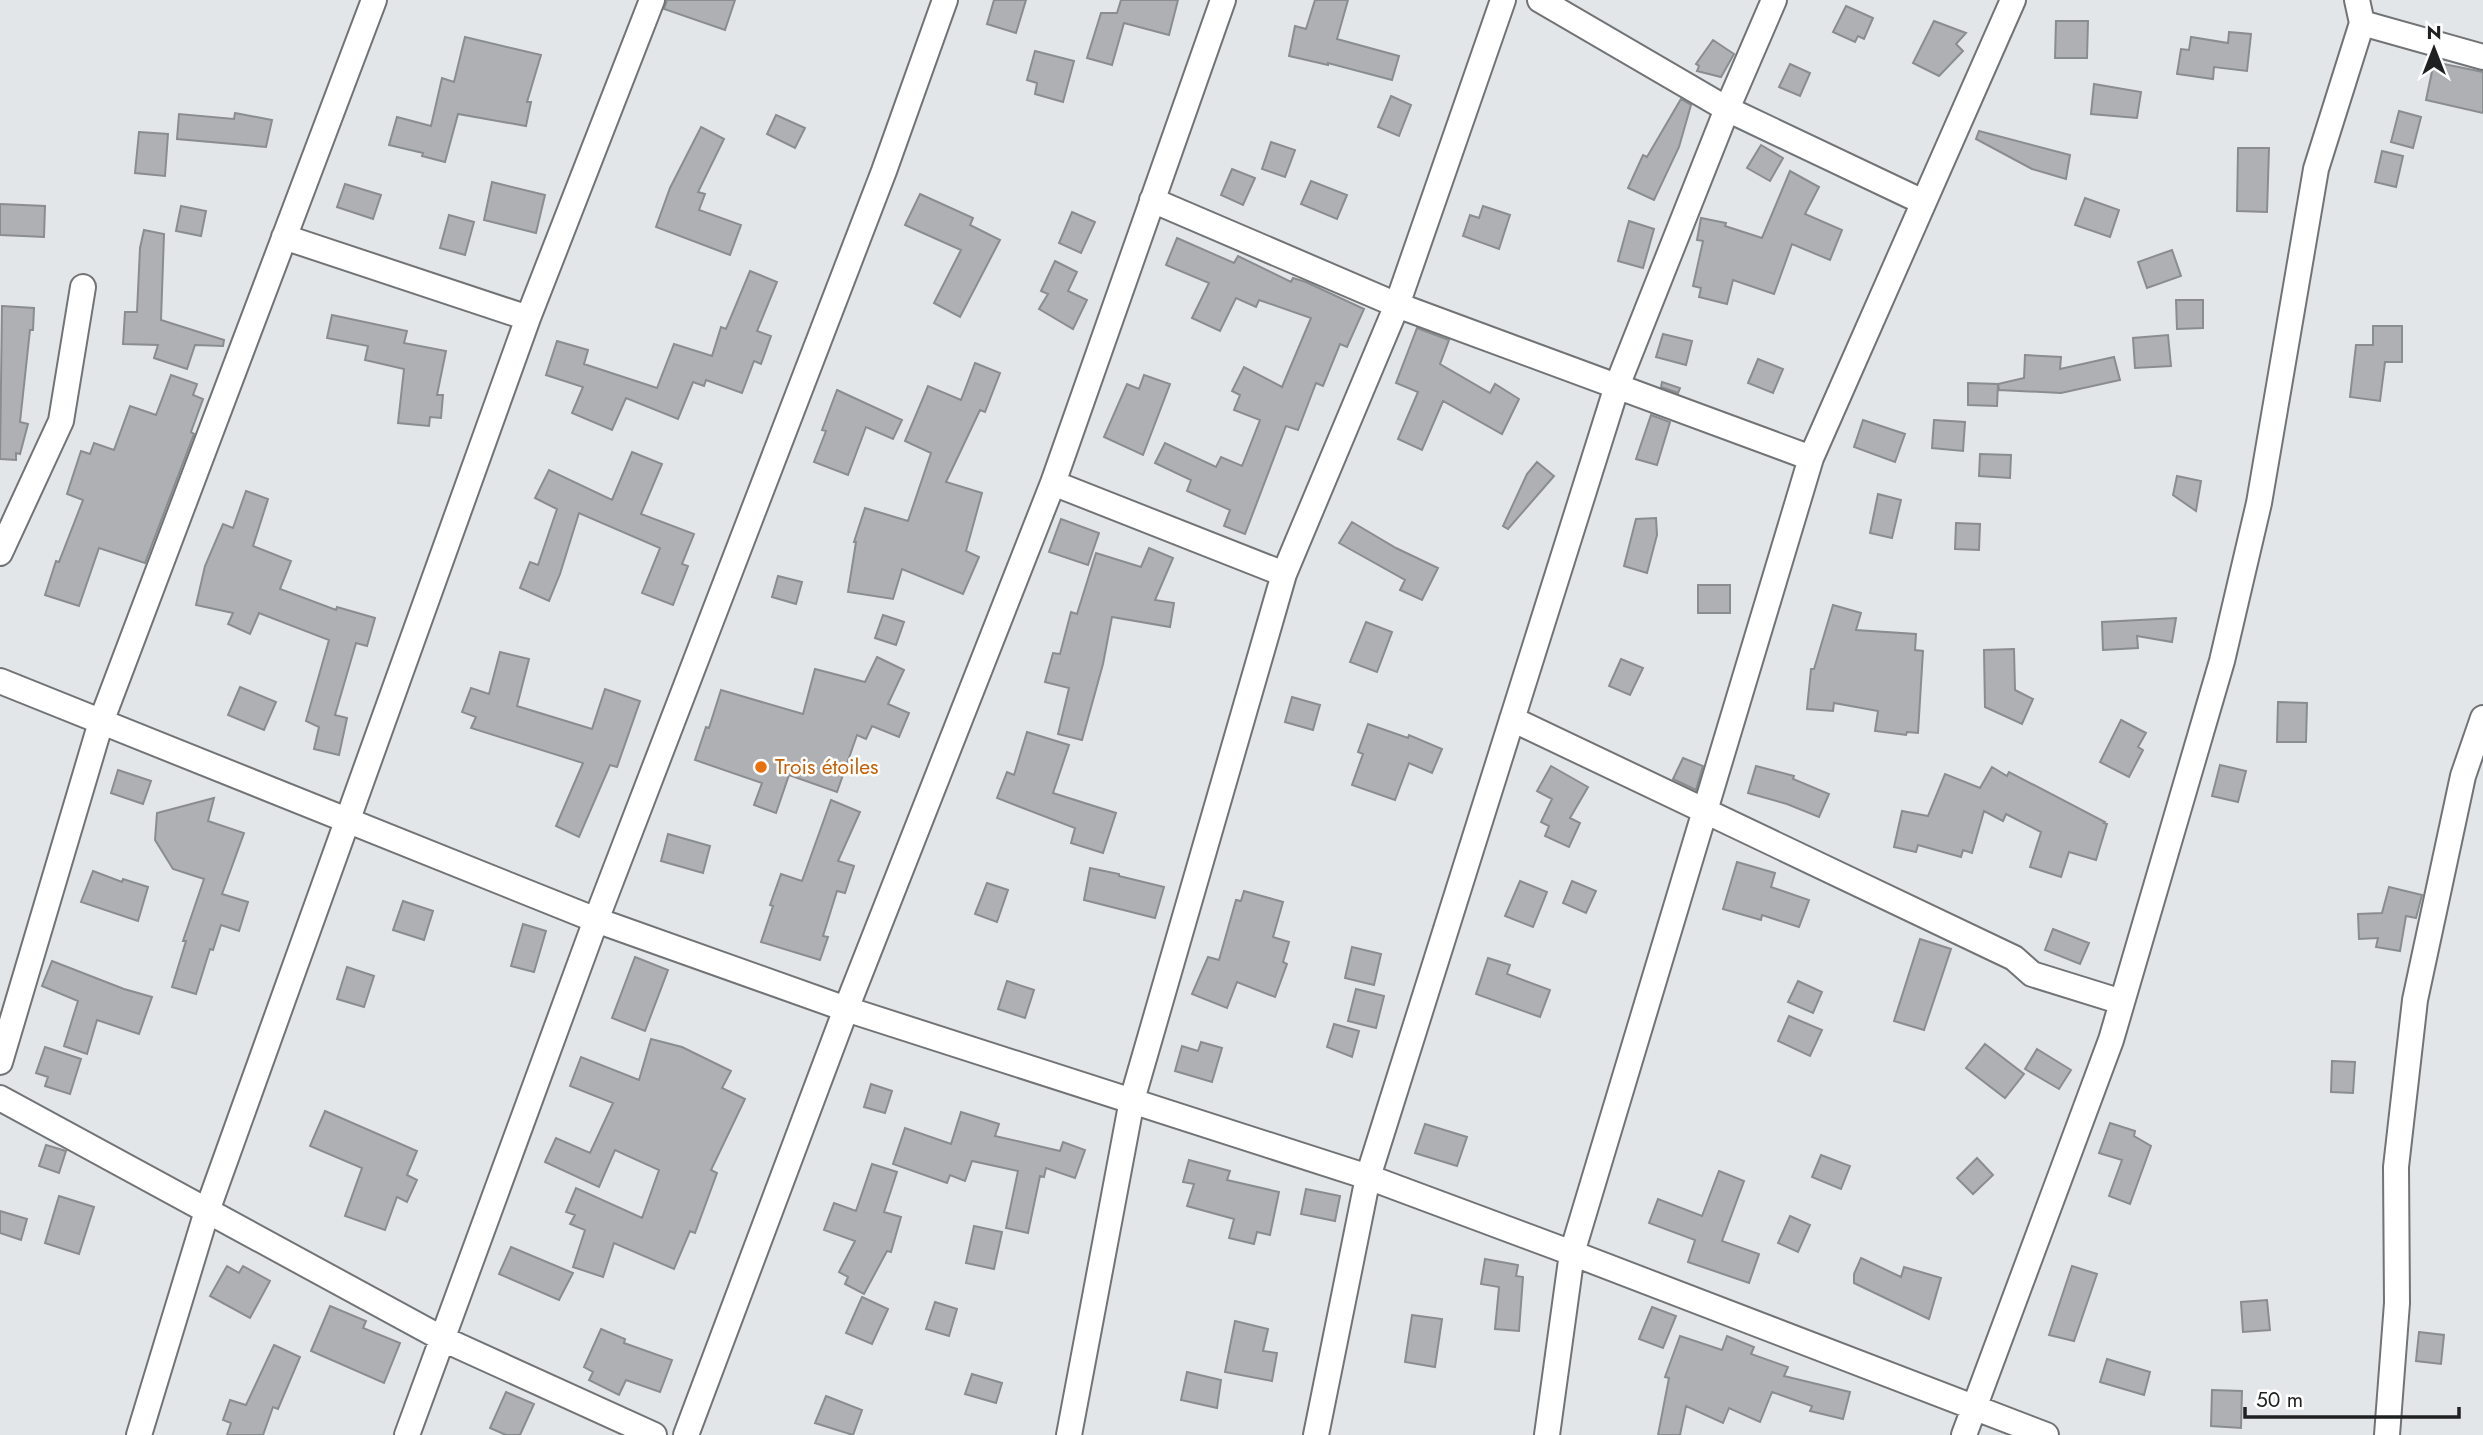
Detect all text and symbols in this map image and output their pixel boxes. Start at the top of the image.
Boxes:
north arrow [2399,14,2469,84]
text: N [2426,19,2442,46]
place label: Trois étoiles [775,752,879,782]
marker: Trois étoiles [753,759,769,775]
scale bar [2245,1376,2458,1420]
text: 50 m [2256,1385,2303,1415]

